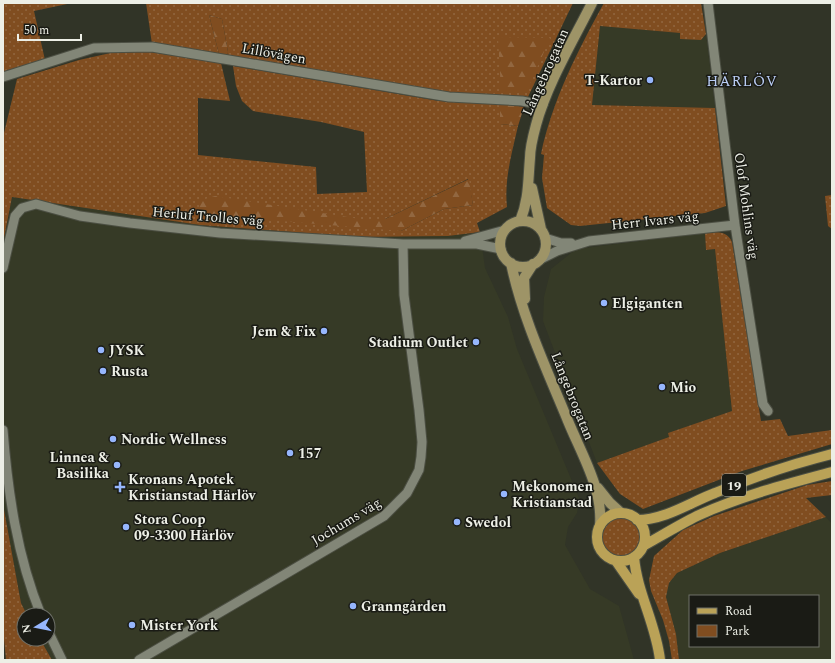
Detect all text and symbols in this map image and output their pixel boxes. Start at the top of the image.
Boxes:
scale bar [18,16,81,42]
text: 50 m [24,21,49,40]
street label: Långebrogatan [517,25,574,119]
street label: Lillövägen [240,38,308,69]
place label: T-Kartor [585,70,642,91]
district label: HÄRLÖV [706,70,778,93]
marker: T-Kartor [645,75,655,85]
street label: Olof Mohlins väg [729,151,764,261]
street label: Herluf Trolles väg [151,201,265,232]
street label: Herr Ivars väg [610,205,700,236]
place label: Elgiganten [612,293,683,314]
marker: Elgiganten [599,298,609,308]
place label: Jem & Fix [252,321,316,342]
marker: Jem & Fix [319,326,329,336]
place label: Stadium Outlet [369,332,469,353]
marker: Stadium Outlet [471,337,481,347]
place label: JYSK [109,340,144,361]
marker: JYSK [96,345,106,355]
street label: Långebrogatan [545,349,600,443]
place label: Rusta [111,361,149,382]
marker: Rusta [98,366,108,376]
place label: Mio [670,377,697,398]
marker: Mio [657,382,667,392]
place label: Nordic Wellness [121,429,227,450]
marker: Nordic Wellness [108,434,118,444]
place label: 157 [298,443,322,464]
place label: Linnea & Basilika [50,447,110,484]
marker: 157 [285,448,295,458]
marker: Linnea & Basilika [112,460,122,470]
place label: Kronans Apotek Kristianstad Härlöv [128,469,257,506]
road number: 19 [722,474,746,496]
place label: Mekonomen Kristianstad [512,476,594,513]
marker: Kronans Apotek Kristianstad Härlöv [115,482,125,492]
marker: Mekonomen Kristianstad [499,489,509,499]
street label: Jochums väg [307,492,385,551]
place label: Stora Coop 09-3300 Härlöv [134,509,235,546]
place label: Swedol [465,512,511,533]
marker: Swedol [452,517,462,527]
marker: Stora Coop 09-3300 Härlöv [121,522,131,532]
legend [689,595,819,647]
place label: Granngården [361,596,447,617]
marker: Granngården [348,601,358,611]
text: Road [725,602,752,621]
north arrow [16,607,56,647]
place label: Mister York [140,615,219,636]
marker: Mister York [127,620,137,630]
text: Park [725,622,750,641]
text: N [17,623,36,635]

